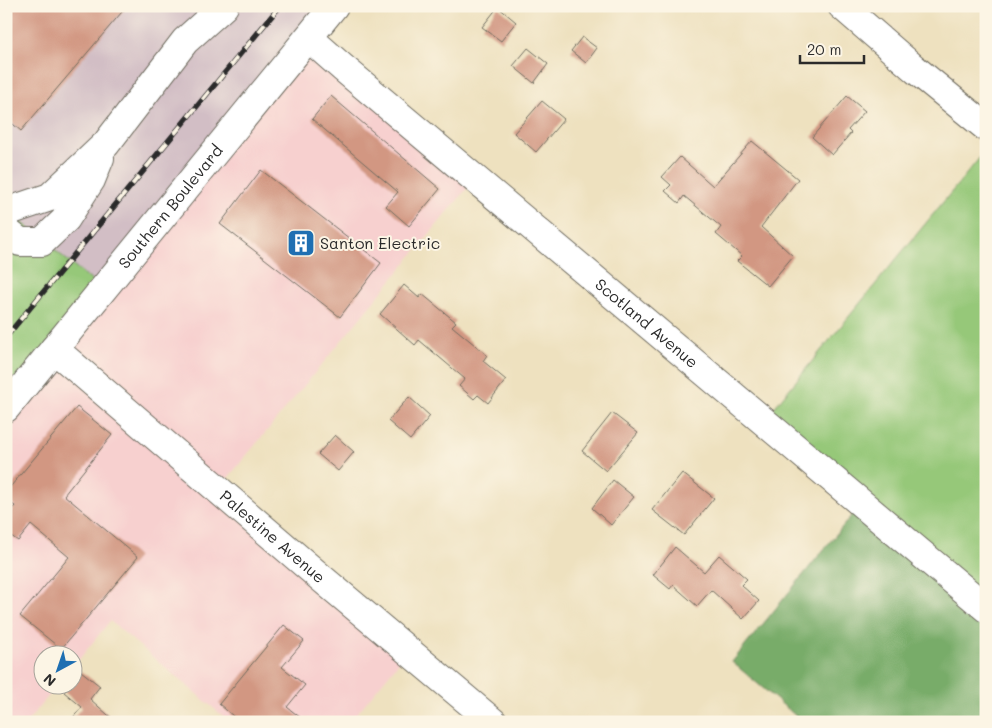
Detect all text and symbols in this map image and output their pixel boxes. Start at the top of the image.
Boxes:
scale bar [800,32,863,64]
text: 20 m [807,39,841,59]
street label: Southern Boulevard [113,140,227,273]
building icon: Santon Electric [286,228,316,258]
place label: Santon Electric [320,232,440,253]
street label: Scotland Avenue [591,273,703,372]
street label: Palestine Avenue [216,485,330,587]
north arrow [32,646,82,696]
text: N [39,670,60,691]

